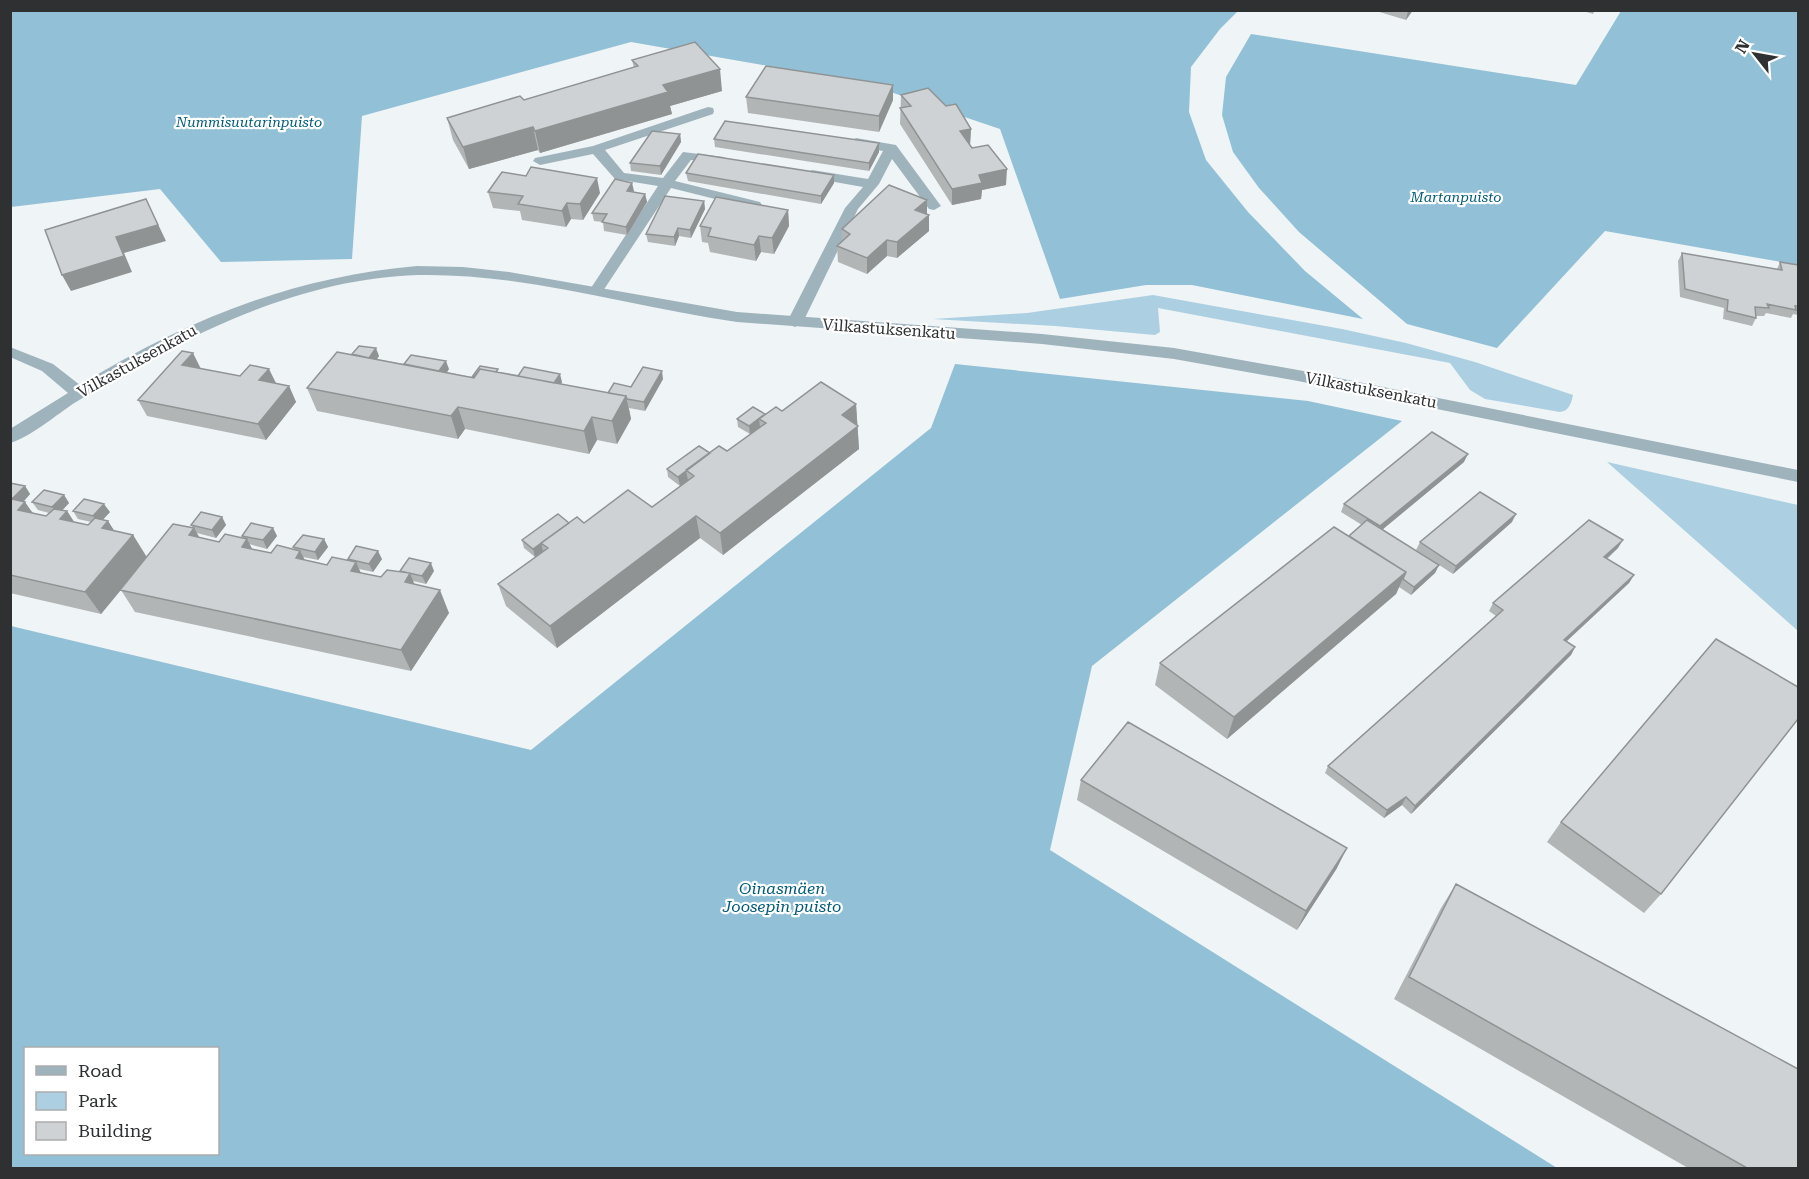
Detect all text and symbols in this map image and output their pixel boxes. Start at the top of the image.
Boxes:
north arrow [1725,24,1785,84]
text: N [1731,36,1754,57]
park label: Nummisuutarinpuisto [175,114,322,130]
park label: Martanpuisto [1410,189,1501,205]
street label: Vilkastuksenkatu [822,315,956,343]
street label: Vilkastuksenkatu [74,320,200,402]
street label: Vilkastuksenkatu [1304,368,1438,412]
park label: Oinasmäen Joosepin puisto [722,879,841,916]
legend [24,1047,219,1155]
text: Road [78,1060,123,1081]
text: Park [78,1090,118,1111]
text: Building [78,1120,152,1141]

